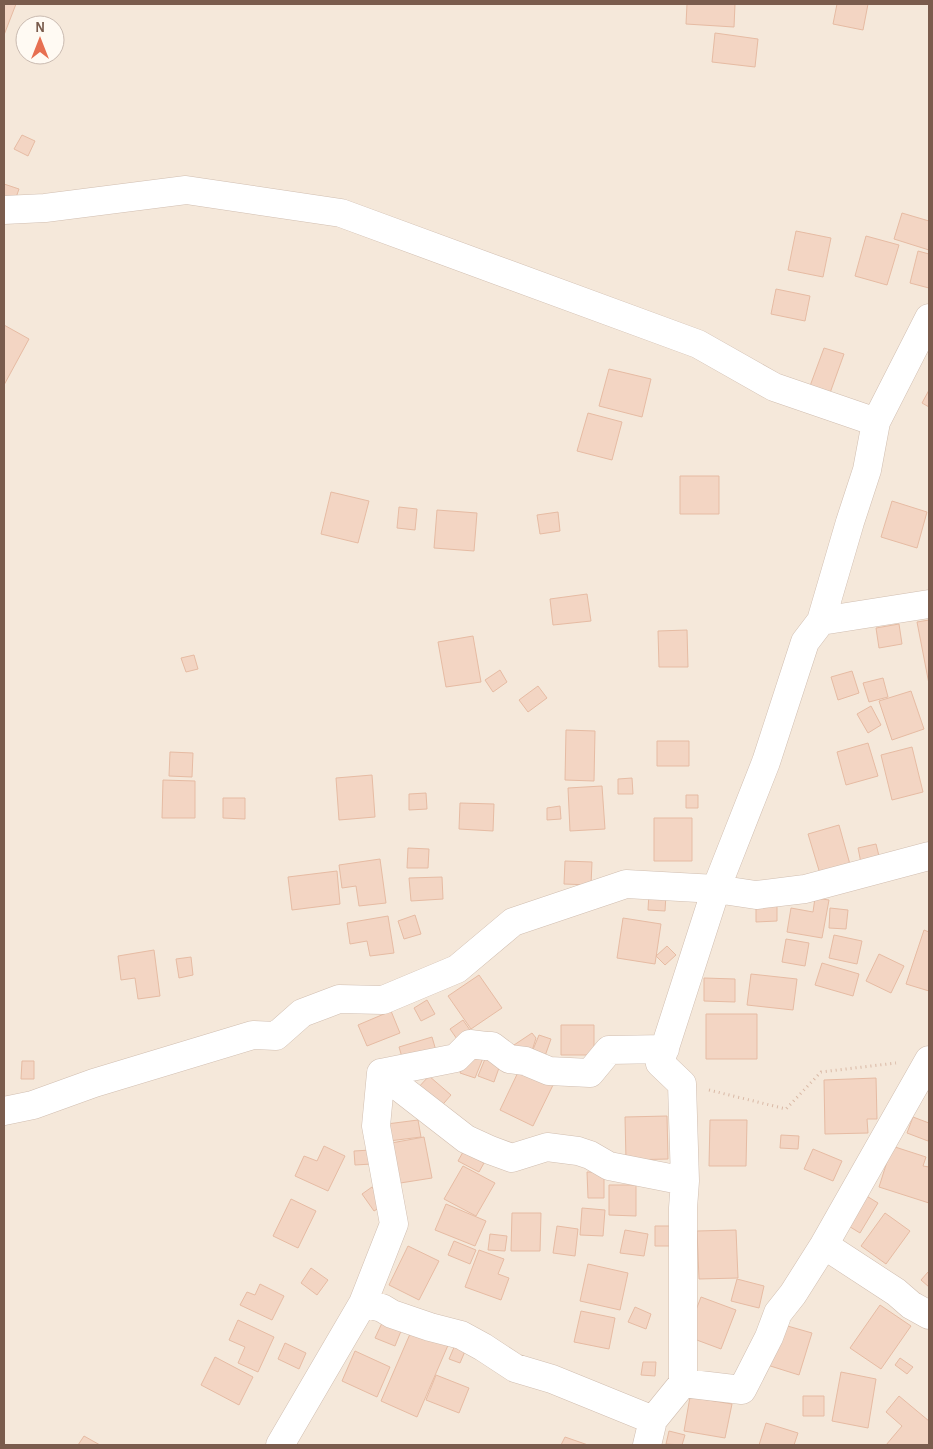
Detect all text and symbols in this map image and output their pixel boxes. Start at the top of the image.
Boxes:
north arrow [15,15,65,65]
text: N [35,21,45,35]

